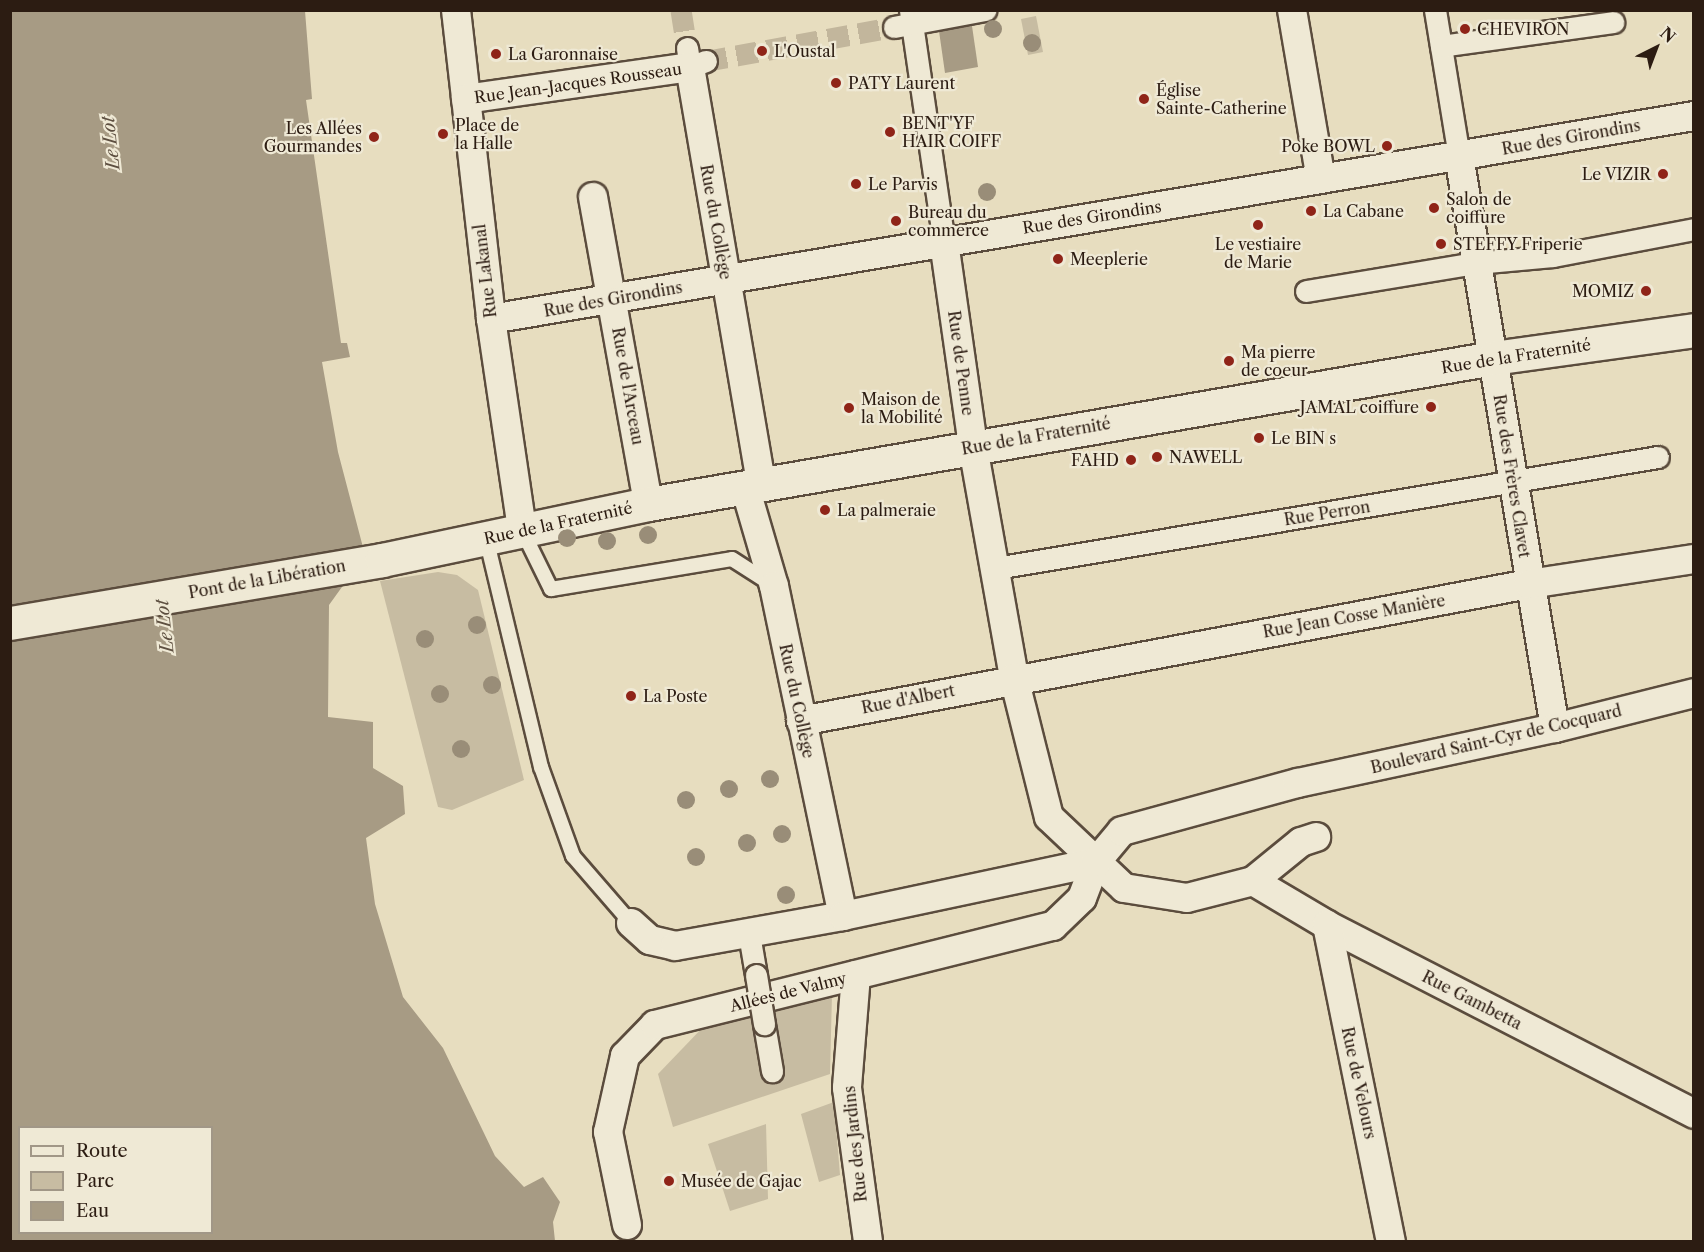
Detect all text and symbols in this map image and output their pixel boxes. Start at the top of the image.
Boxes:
north arrow [1626,18,1686,78]
place label: CHEVIRON [1477,19,1570,39]
marker: CHEVIRON [1458,22,1472,36]
text: N [1656,23,1680,47]
place label: L'Oustal [774,41,836,61]
place label: La Garonnaise [508,44,618,64]
marker: L'Oustal [755,44,769,58]
marker: La Garonnaise [489,47,503,61]
street label: Rue Jean-Jacques Rousseau [473,59,683,107]
place label: PATY Laurent [848,73,956,93]
marker: PATY Laurent [829,76,843,90]
place label: Église Sainte-Catherine [1156,80,1287,118]
marker: Église Sainte-Catherine [1137,92,1151,106]
place label: BENT'YF HAIR COIFF [902,113,1002,151]
water label: Le Lot [97,115,125,171]
place label: Place de la Halle [455,115,519,153]
street label: Rue des Girondins [1500,115,1642,159]
place label: Les Allées Gourmandes [264,118,362,156]
marker: BENT'YF HAIR COIFF [883,125,897,139]
marker: Place de la Halle [436,127,450,141]
marker: Les Allées Gourmandes [367,130,381,144]
place label: Poke BOWL [1281,136,1375,156]
marker: Poke BOWL [1380,139,1394,153]
street label: Rue du Collège [696,163,736,281]
place label: Le VIZIR [1581,164,1651,184]
marker: Le VIZIR [1656,167,1670,181]
place label: Le Parvis [868,174,938,194]
marker: Le Parvis [849,177,863,191]
place label: Salon de coiffure [1446,189,1511,227]
street label: Rue des Girondins [1021,197,1163,237]
place label: La Cabane [1323,201,1404,221]
marker: Salon de coiffure [1427,201,1441,215]
place label: Bureau du commerce [908,202,989,240]
marker: La Cabane [1304,204,1318,218]
marker: Bureau du commerce [889,214,903,228]
marker: Le vestiaire de Marie [1251,218,1265,232]
street label: Rue Lakanal [470,223,500,319]
place label: Le vestiaire de Marie [1214,234,1302,272]
place label: STEFFY Friperie [1453,234,1583,254]
marker: STEFFY Friperie [1434,237,1448,251]
place label: Meeplerie [1070,249,1148,269]
marker: Meeplerie [1051,252,1065,266]
street label: Rue des Girondins [542,277,684,321]
place label: MOMIZ [1572,281,1634,301]
marker: MOMIZ [1639,284,1653,298]
street label: Rue de Penne [944,309,978,417]
street label: Rue de l'Arceau [608,326,648,446]
street label: Rue de la Fraternité [1440,335,1592,377]
place label: Ma pierre de coeur [1241,342,1316,380]
marker: Ma pierre de coeur [1222,354,1236,368]
place label: Maison de la Mobilité [861,389,943,427]
street label: Rue des Frères Clavet [1490,393,1534,559]
place label: JAMAL coiffure [1299,397,1419,417]
marker: JAMAL coiffure [1424,400,1438,414]
marker: Maison de la Mobilité [842,401,856,415]
street label: Rue de la Fraternité [960,413,1112,459]
place label: Le BIN s [1271,428,1336,448]
marker: Le BIN s [1252,431,1266,445]
place label: NAWELL [1169,447,1242,467]
place label: FAHD [1071,450,1119,470]
marker: NAWELL [1150,450,1164,464]
marker: FAHD [1124,453,1138,467]
street label: Rue Perron [1283,497,1371,529]
street label: Rue de la Fraternité [482,498,634,548]
place label: La palmeraie [837,500,936,520]
marker: La palmeraie [818,503,832,517]
street label: Pont de la Libération [187,556,347,602]
street label: Rue Jean Cosse Manière [1261,590,1447,642]
water label: Le Lot [151,598,179,654]
street label: Rue du Collège [775,642,819,760]
street label: Rue d'Albert [860,681,956,717]
place label: La Poste [643,686,708,706]
marker: La Poste [624,689,638,703]
street label: Boulevard Saint-Cyr de Cocquard [1369,701,1623,777]
street label: Rue Gambetta [1419,967,1525,1033]
street label: Allées de Valmy [727,968,849,1016]
street label: Rue de Velours [1338,1025,1380,1141]
street label: Rue des Jardins [839,1085,871,1203]
legend [18,1126,213,1234]
text: Route [76,1140,128,1162]
text: Parc [76,1170,114,1192]
place label: Musée de Gajac [681,1171,802,1191]
marker: Musée de Gajac [662,1174,676,1188]
text: Eau [76,1200,109,1222]

